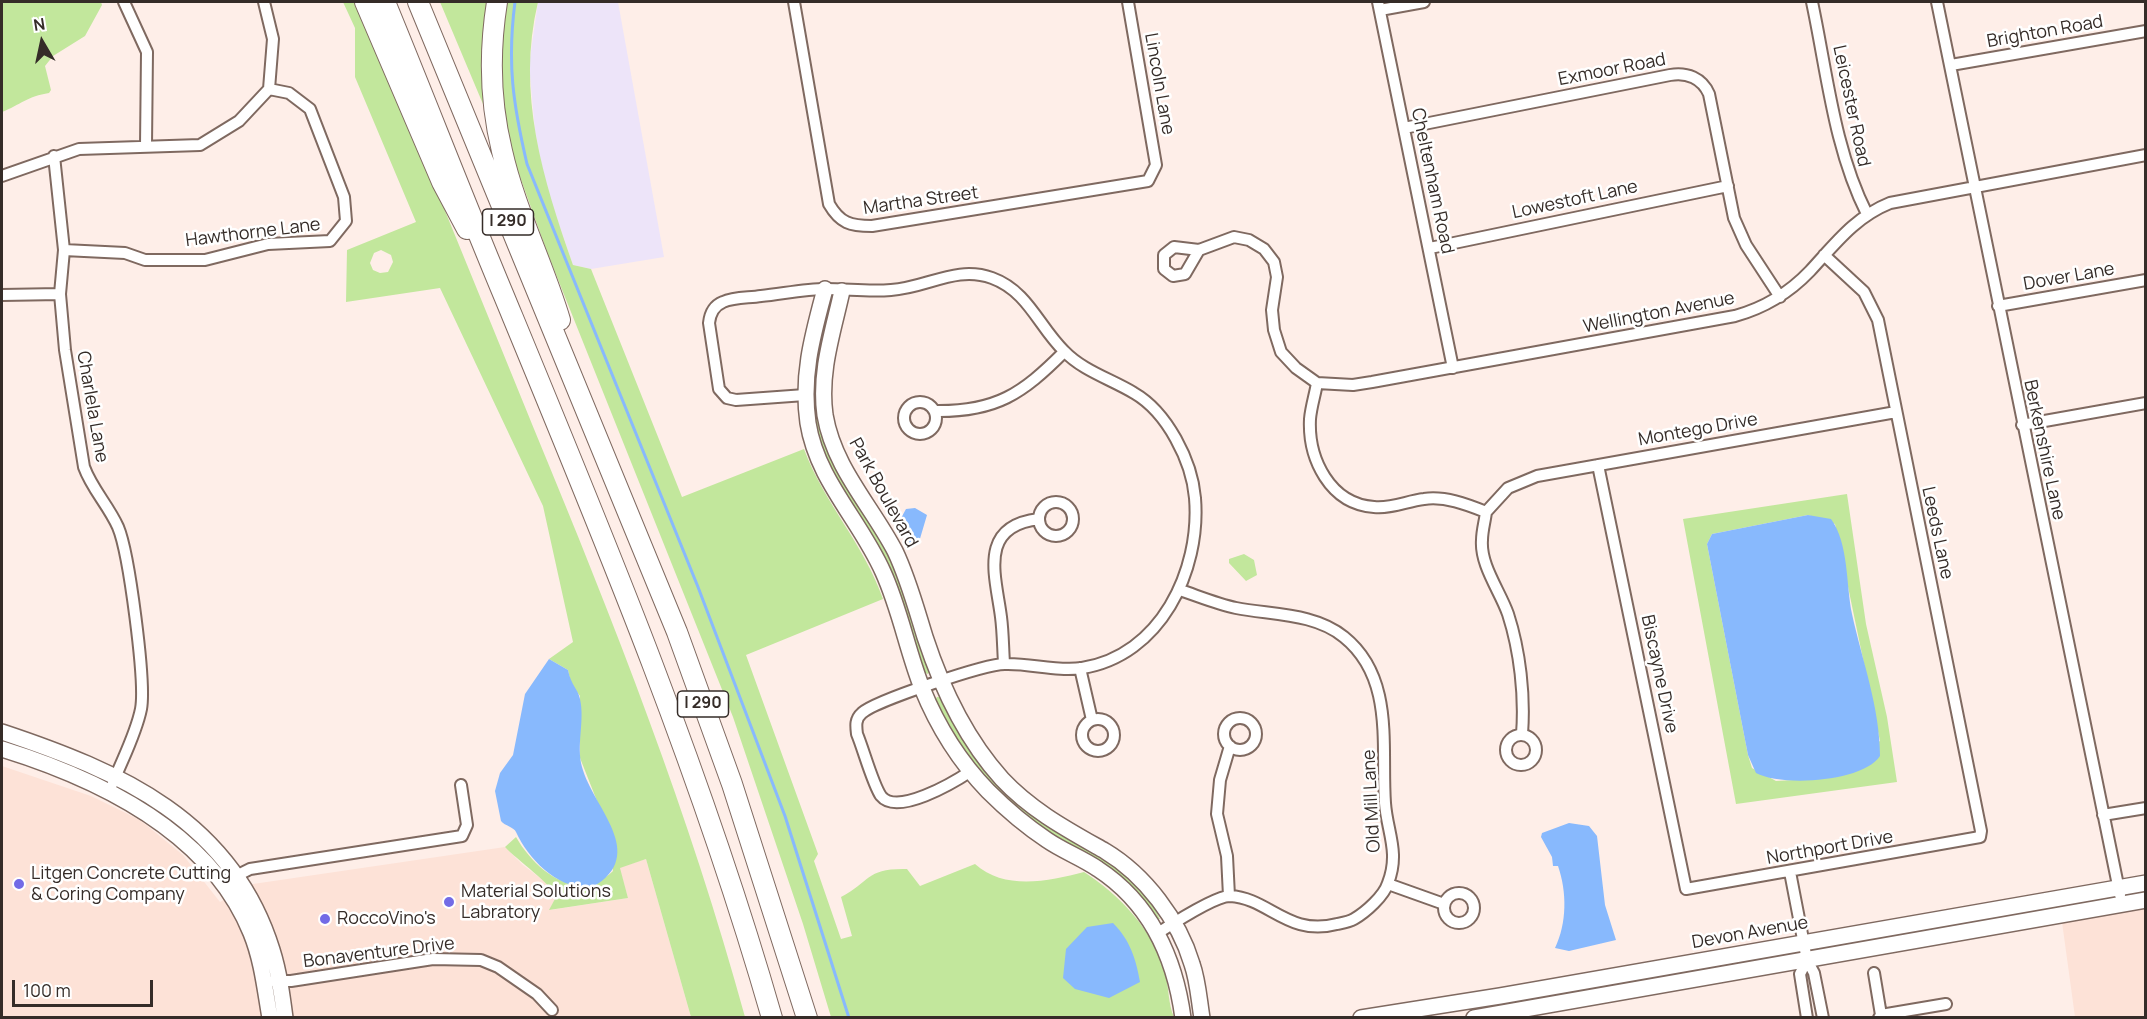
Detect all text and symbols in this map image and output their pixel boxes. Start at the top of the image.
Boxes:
street label: Brighton Road [1985,11,2105,53]
north arrow [12,12,72,72]
text: N [32,12,47,36]
street label: Lincoln Lane [1139,31,1179,137]
street label: Leicester Road [1828,43,1874,169]
street label: Exmoor Road [1556,49,1668,91]
street label: Cheltenham Road [1406,106,1458,256]
street label: Lowestoft Lane [1510,176,1640,224]
street label: Martha Street [862,182,980,220]
road number: I 290 [482,209,534,235]
street label: Hawthorne Lane [184,214,322,252]
street label: Dover Lane [2022,258,2116,296]
street label: Wellington Avenue [1582,288,1736,338]
street label: Charlela Lane [72,350,112,464]
street label: Berkenshire Lane [2019,378,2069,522]
street label: Montego Drive [1637,409,1759,451]
street label: Park Boulevard [844,435,922,551]
street label: Leeds Lane [1917,485,1957,581]
street label: Biscayne Drive [1636,613,1682,735]
road number: I 290 [678,691,728,717]
street label: Old Mill Lane [1359,749,1385,853]
street label: Northport Drive [1765,826,1895,870]
place label: Litgen Concrete Cutting & Coring Company [31,863,231,906]
marker: Litgen Concrete Cutting & Coring Company [12,877,26,891]
place label: Material Solutions Labratory [461,881,611,924]
marker: Material Solutions Labratory [442,895,456,909]
place label: RoccoVino's [337,908,436,930]
marker: RoccoVino's [318,912,332,926]
street label: Devon Avenue [1690,912,1810,954]
street label: Bonaventure Drive [302,933,456,973]
scale bar [15,968,156,1006]
text: 100 m [23,978,71,1002]

